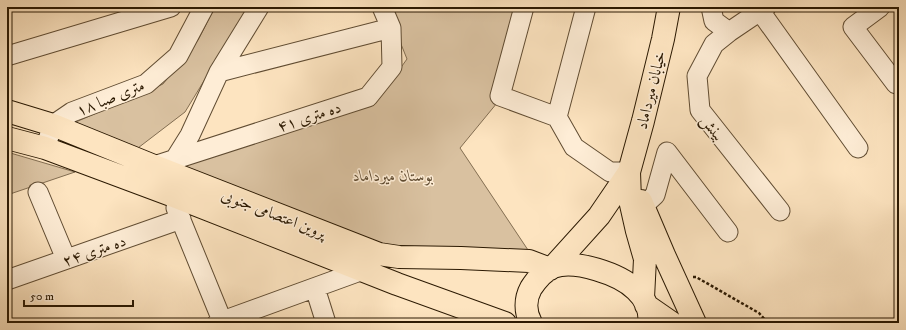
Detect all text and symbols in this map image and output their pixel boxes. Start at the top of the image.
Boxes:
street label: خیابان میرداماد [632,49,670,132]
street label: متری صبا ۱۸ [73,75,147,121]
street label: ده متری ۴۱ [275,97,344,137]
street label: بینش [696,111,729,145]
park label: بوستان میرداماد [353,166,433,186]
street label: پروین اعتصامی جنوبی [218,185,331,245]
street label: ده متری ۲۴ [60,231,129,271]
scale bar [24,282,133,308]
text: 50 m [30,289,54,304]

